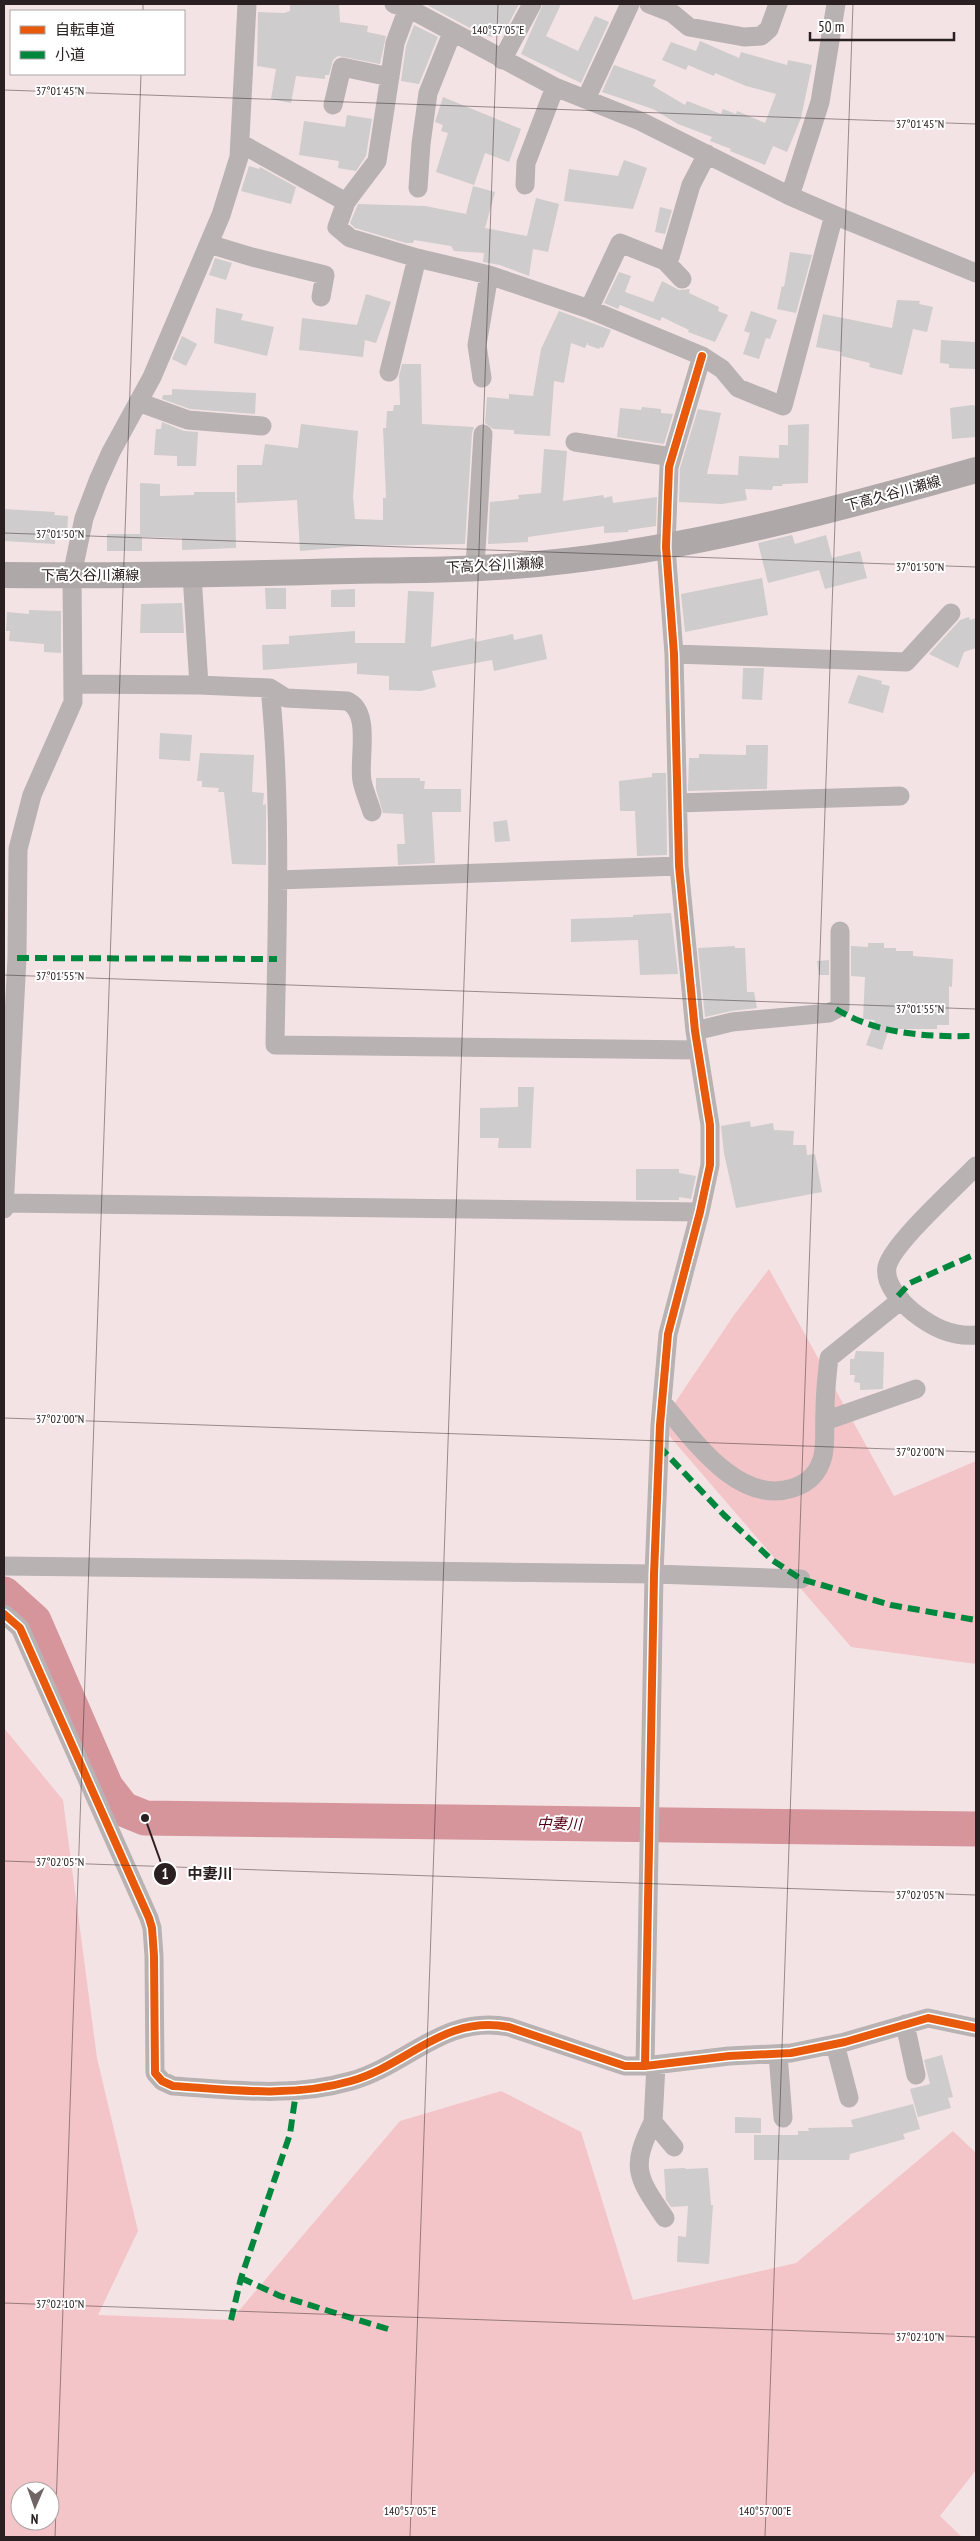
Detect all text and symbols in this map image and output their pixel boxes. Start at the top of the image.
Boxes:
legend [10,10,185,75]
scale bar [810,10,954,42]
text: 50 m [818,17,844,36]
text: 自転車道 [55,20,115,39]
text: 140°57'05"E [472,22,524,37]
text: 小道 [55,45,85,64]
text: 37°01'45"N [36,83,84,98]
text: 37°01'45"N [896,116,944,131]
street label: 下高久谷川瀬線 [843,472,943,514]
text: 37°01'50"N [36,526,84,541]
street label: 下高久谷川瀬線 [446,553,544,577]
text: 37°01'50"N [896,559,944,574]
street label: 下高久谷川瀬線 [41,566,139,584]
text: 37°01'55"N [36,968,84,983]
text: 37°01'55"N [896,1001,944,1016]
text: 37°02'00"N [36,1411,84,1426]
text: 37°02'00"N [896,1444,944,1459]
water label: 中妻川 [536,1814,584,1833]
text: 37°02'05"N [36,1854,84,1869]
callout: 中妻川 [152,1859,242,1889]
text: 1 [161,1864,169,1883]
text: 中妻川 [187,1864,233,1883]
text: 37°02'05"N [896,1887,944,1902]
text: 37°02'10"N [36,2296,84,2311]
text: 37°02'10"N [896,2329,944,2344]
north arrow [10,2481,60,2531]
text: 140°57'05"E [384,2503,436,2518]
text: 140°57'00"E [739,2503,791,2518]
text: N [30,2510,39,2528]

